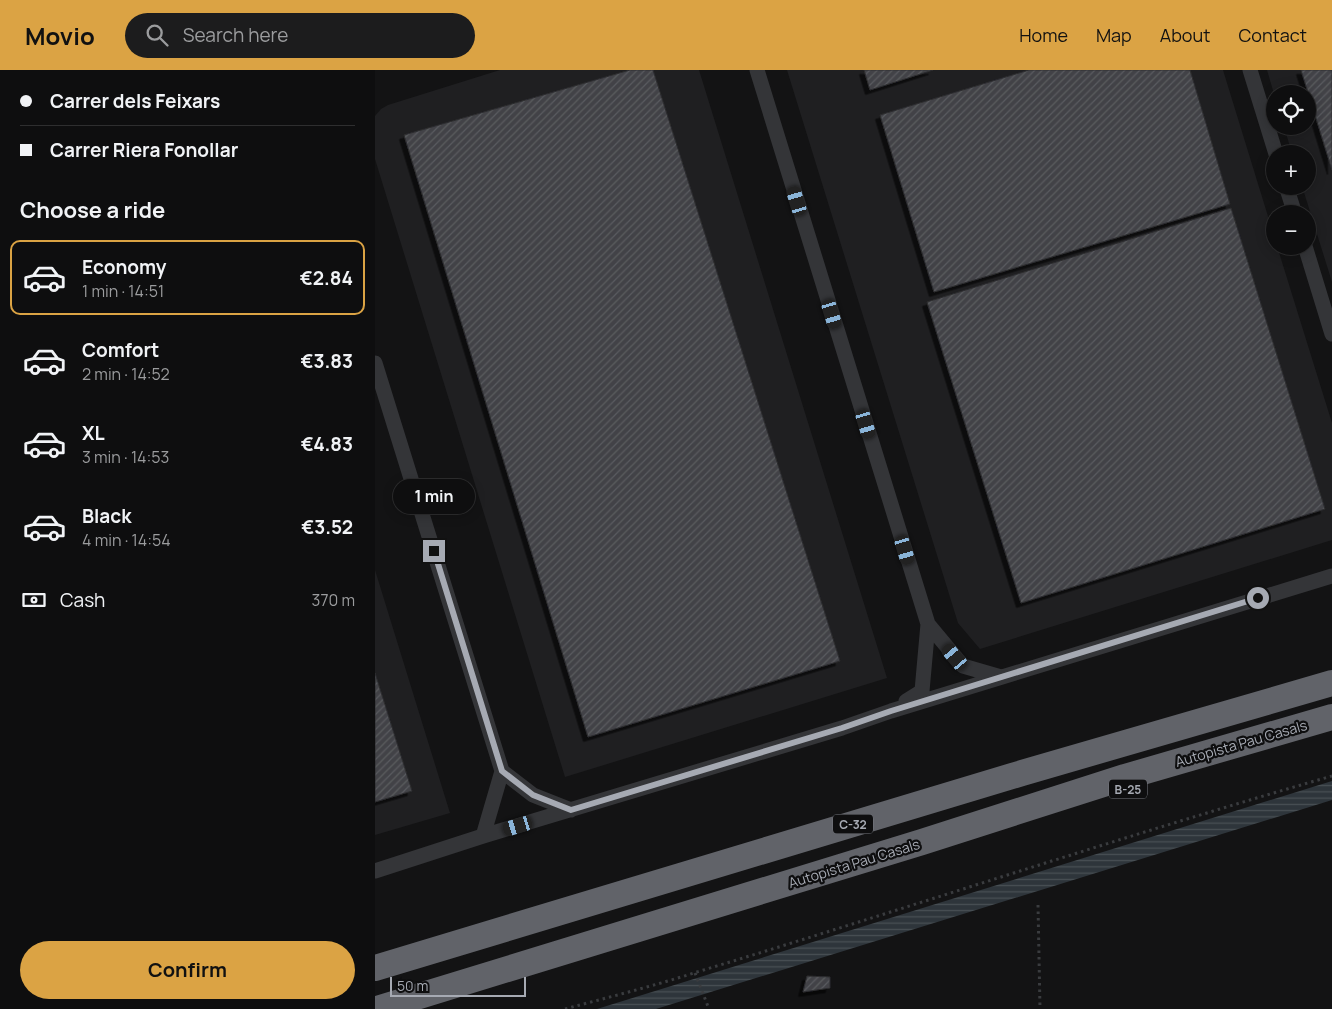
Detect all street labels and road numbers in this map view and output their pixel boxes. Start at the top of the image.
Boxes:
street label: Autopista Pau Casals [1173,715,1309,771]
road number: B-25 [1109,780,1147,799]
road number: C-32 [833,814,873,834]
street label: Autopista Pau Casals [786,834,922,892]

